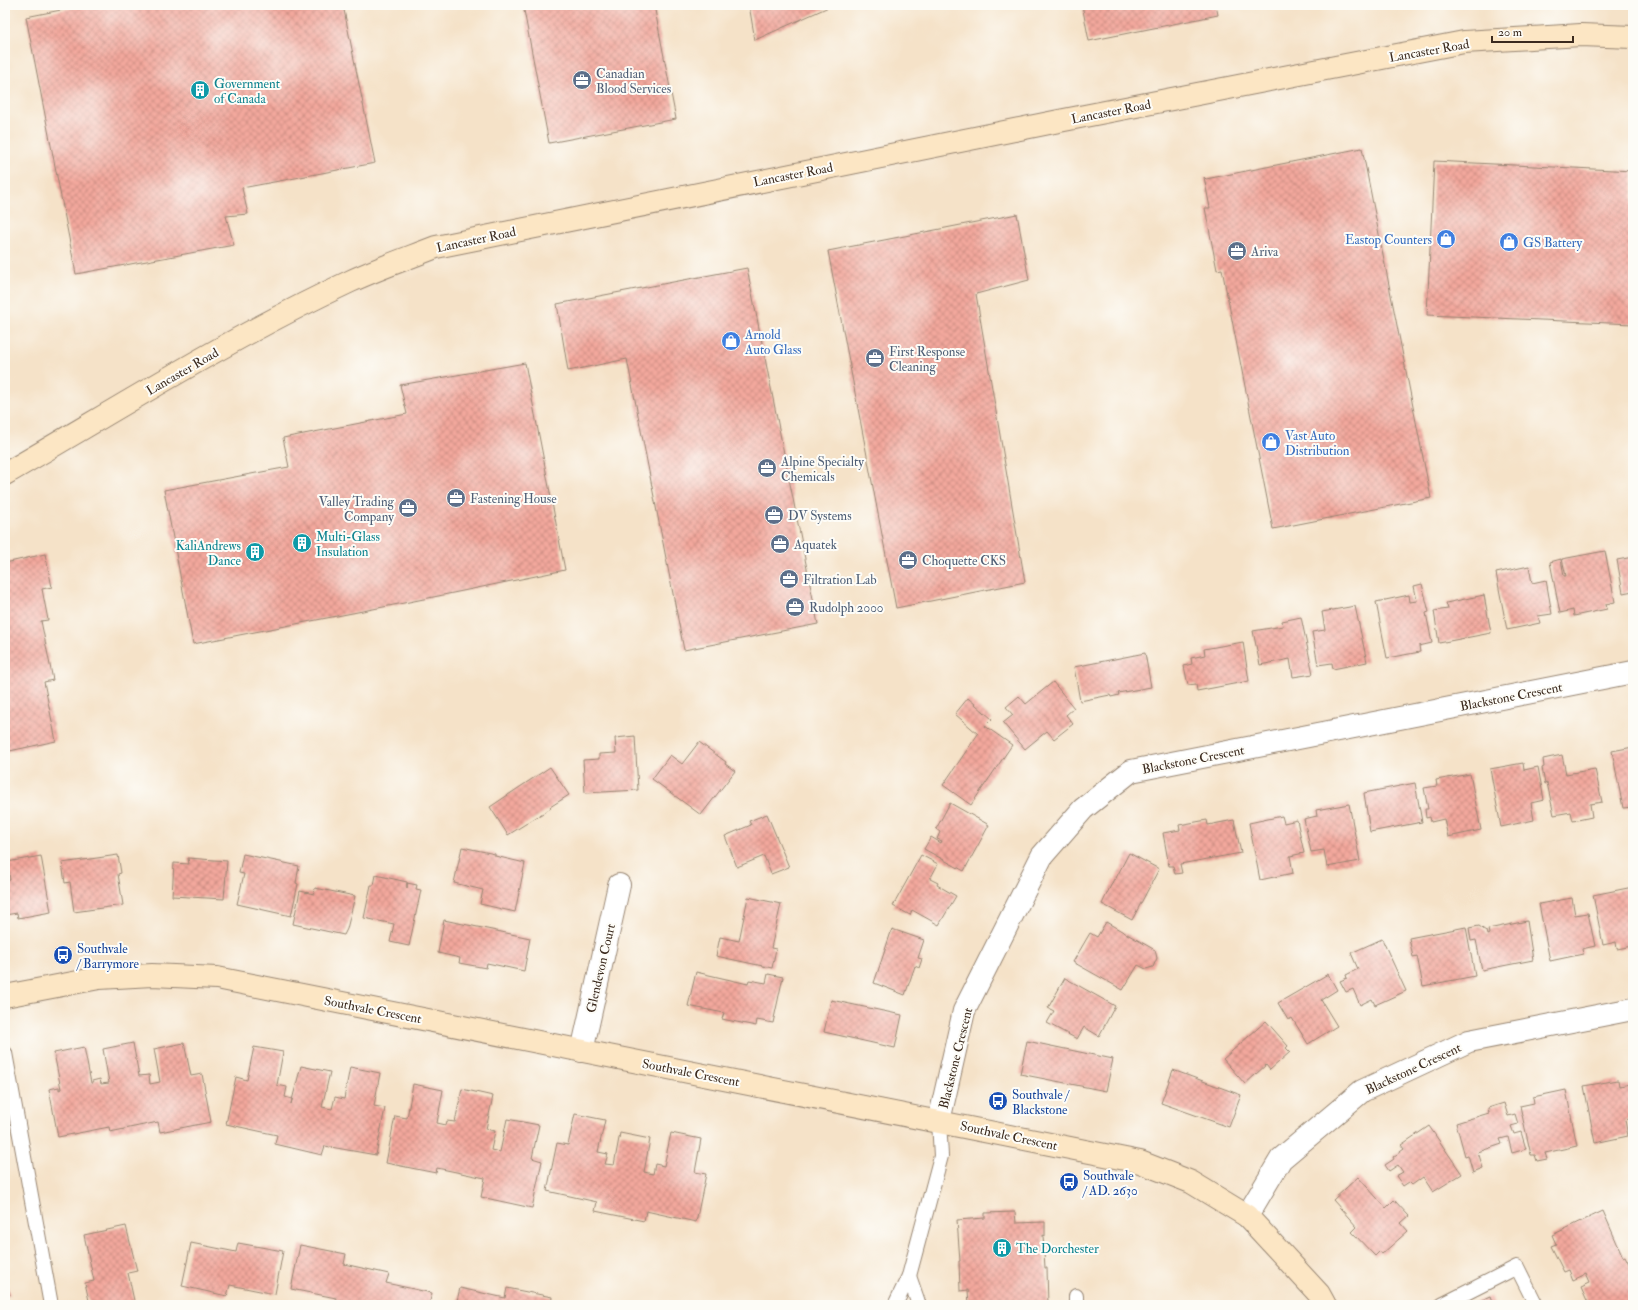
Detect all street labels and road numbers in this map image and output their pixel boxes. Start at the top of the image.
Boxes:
street label: Lancaster Road [1388,36,1471,66]
street label: Lancaster Road [1070,96,1153,128]
street label: Lancaster Road [752,159,835,191]
street label: Lancaster Road [435,224,518,256]
street label: Lancaster Road [143,344,222,399]
street label: Blackstone Crescent [1459,679,1564,715]
street label: Blackstone Crescent [1141,742,1246,778]
street label: Glendevon Court [583,922,619,1014]
street label: Southvale Crescent [323,993,423,1027]
street label: Blackstone Crescent [936,1006,976,1111]
street label: Blackstone Crescent [1363,1040,1464,1098]
street label: Southvale Crescent [641,1056,741,1090]
street label: Southvale Crescent [959,1118,1059,1154]

